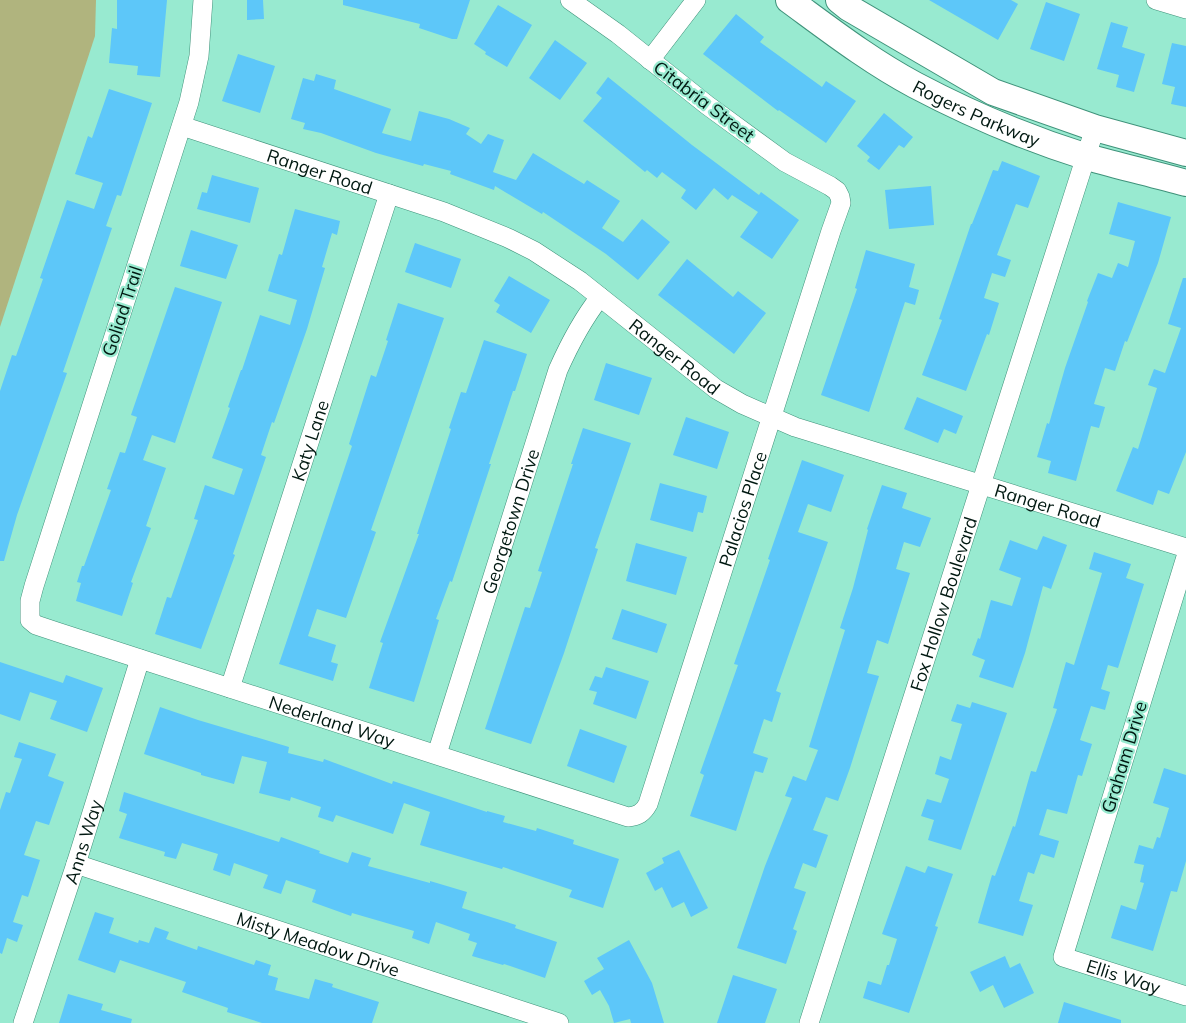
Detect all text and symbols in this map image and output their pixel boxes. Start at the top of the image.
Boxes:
street label: Citabria Street [649,56,759,146]
street label: Rogers Parkway [909,75,1044,152]
street label: Ranger Road [264,143,376,199]
street label: Goliad Trail [97,263,147,359]
street label: Ranger Road [625,313,725,400]
street label: Katy Lane [286,397,333,484]
street label: Georgetown Drive [477,446,544,597]
street label: Palacios Place [713,448,771,569]
street label: Ranger Road [992,478,1104,532]
street label: Fox Hollow Boulevard [904,514,982,694]
street label: Nederland Way [266,690,398,752]
street label: Graham Drive [1096,698,1152,816]
street label: Anns Way [59,796,107,887]
street label: Misty Meadow Drive [234,906,403,981]
street label: Ellis Way [1084,954,1164,999]

